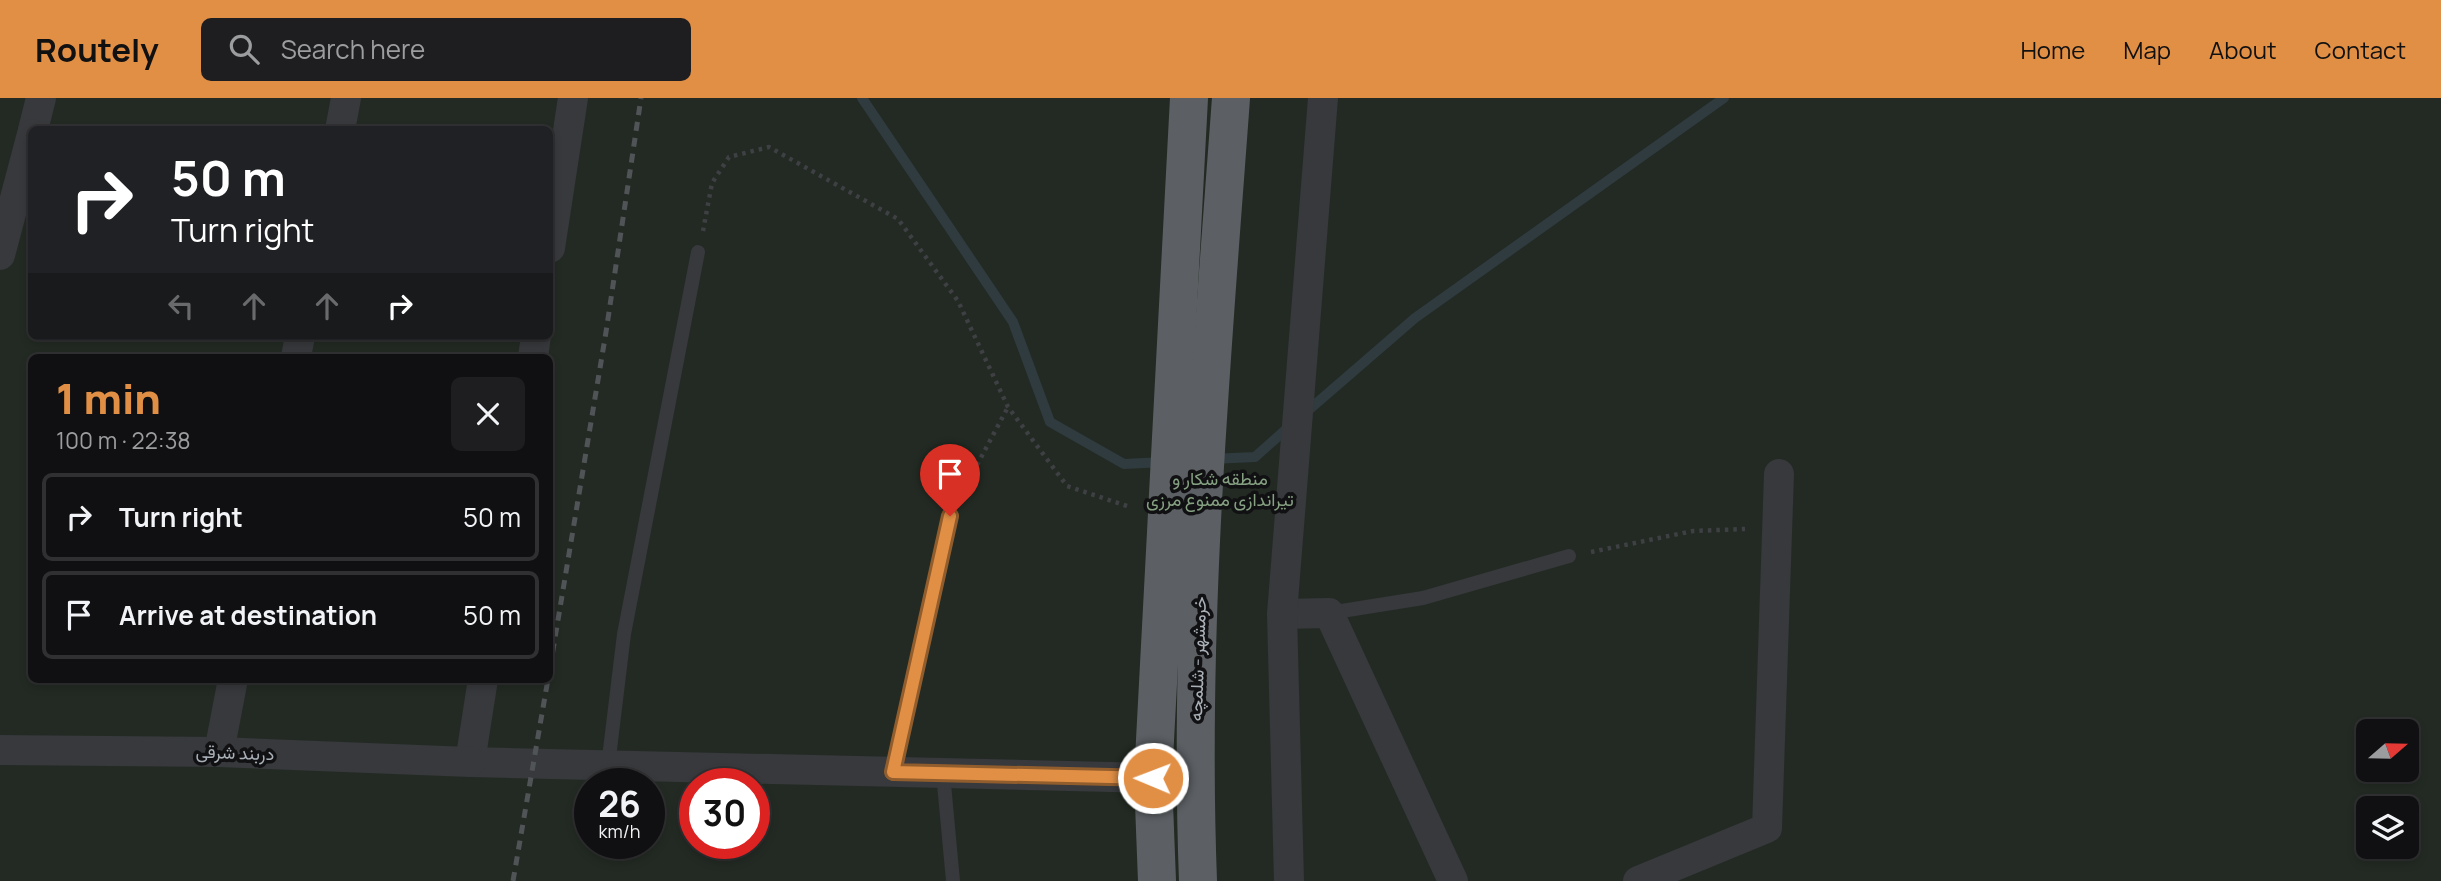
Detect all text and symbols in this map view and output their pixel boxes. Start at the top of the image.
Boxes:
search box [201,18,691,81]
text: Routely [35,27,159,72]
icon: search [225,30,263,68]
text: Search here [281,31,425,67]
text: Home [2020,33,2085,66]
text: Map [2123,33,2171,66]
text: About [2209,33,2277,66]
text: Contact [2315,33,2406,66]
text: 50 m [171,144,286,211]
icon: right [56,154,147,245]
text: Turn right [171,208,314,252]
icon: left [162,287,200,325]
icon: ahead [235,287,273,325]
icon: ahead [308,287,346,325]
icon: right [381,287,419,325]
text: 1 min [56,369,161,427]
button: close [451,377,525,451]
text: 100 m · 22:38 [56,424,191,456]
pin [920,444,980,516]
icon: arrive [931,455,969,493]
park label: منطقه شکار و تیراندازی ممنوع مرزی [1146,466,1294,512]
icon: right [60,498,98,536]
text: Turn right [119,499,243,535]
text: 50 m [463,499,521,535]
icon: arrive [60,596,98,634]
street label: خرمشهر - شلمچه [1183,596,1212,722]
text: Arrive at destination [119,597,377,633]
text: 50 m [463,597,521,633]
north arrow [2356,719,2418,782]
map controls [2356,719,2419,859]
street label: دربند شرقی [195,739,275,765]
position arrow [1116,741,1190,815]
speed limit sign: 30 [679,768,770,859]
text: 26 [598,780,641,828]
button: layers [2356,796,2419,859]
text: km/h [599,819,640,843]

